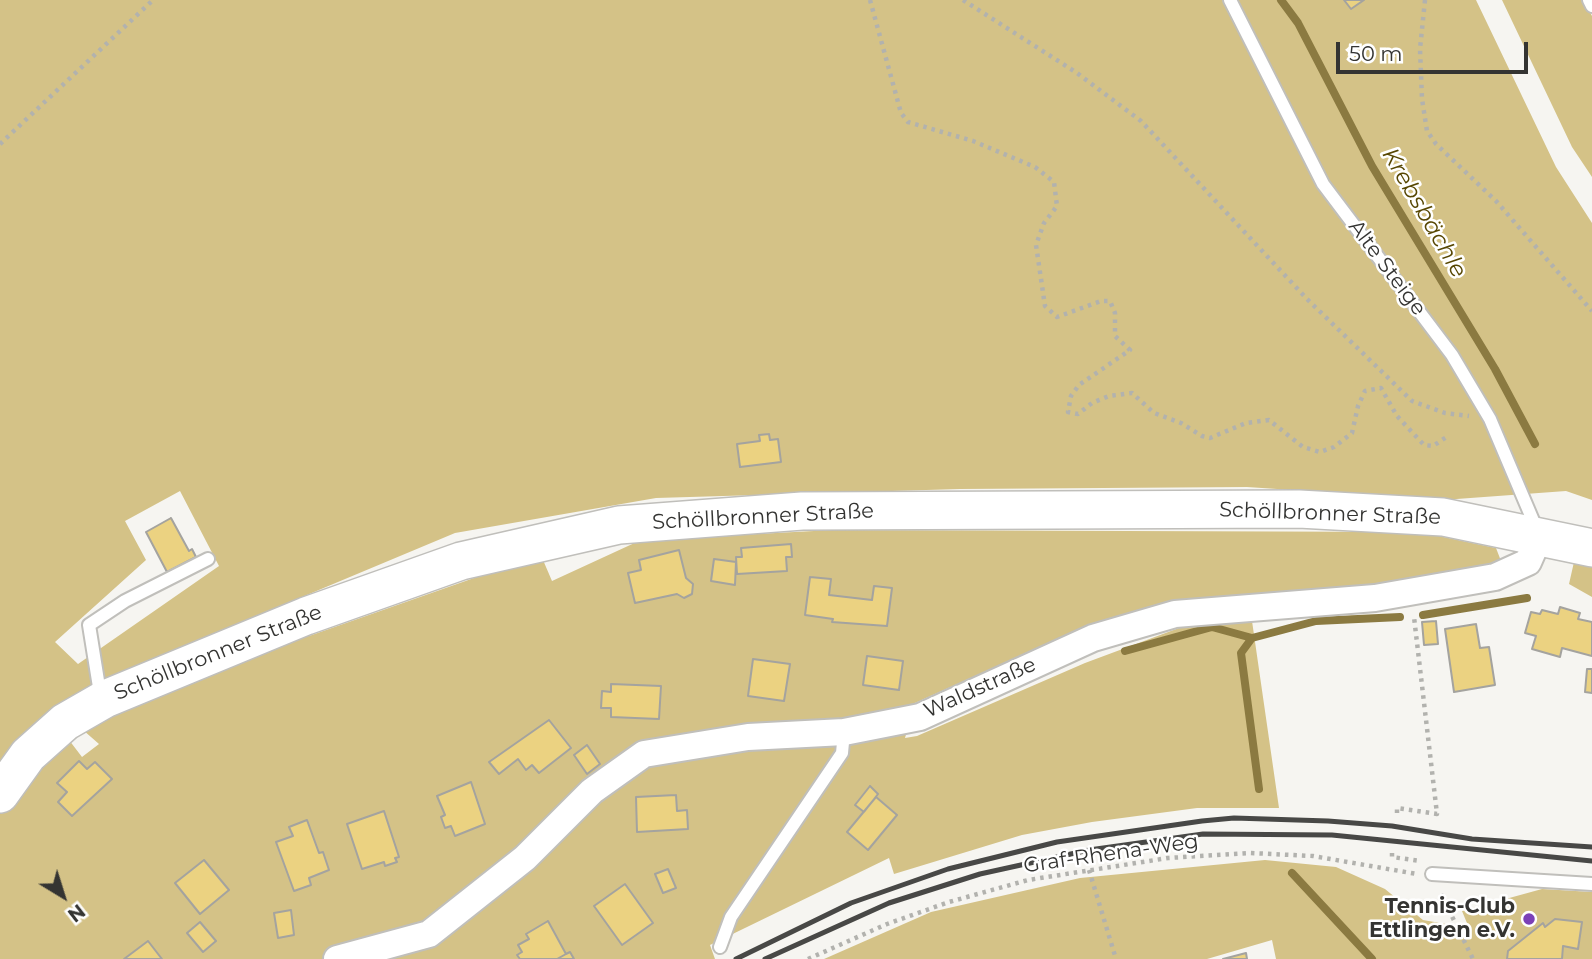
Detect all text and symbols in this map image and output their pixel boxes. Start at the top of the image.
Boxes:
scale bar [1340,28,1532,72]
text: 50 m [1349,41,1403,66]
water label: Krebsbächle [1376,143,1472,283]
street label: Alte Steige [1343,215,1431,321]
street label: Schöllbronner Straße [1219,498,1441,530]
street label: Schöllbronner Straße [652,499,874,535]
street label: Schöllbronner Straße [110,600,326,706]
street label: Waldstraße [920,652,1040,724]
street label: Graf-Rhena-Weg [1022,829,1200,879]
north arrow [28,861,98,931]
place label: Tennis-Club Ettlingen e.V. [1369,894,1515,944]
text: N [63,899,89,927]
marker: Tennis-Club Ettlingen e.V. [1521,911,1537,927]

